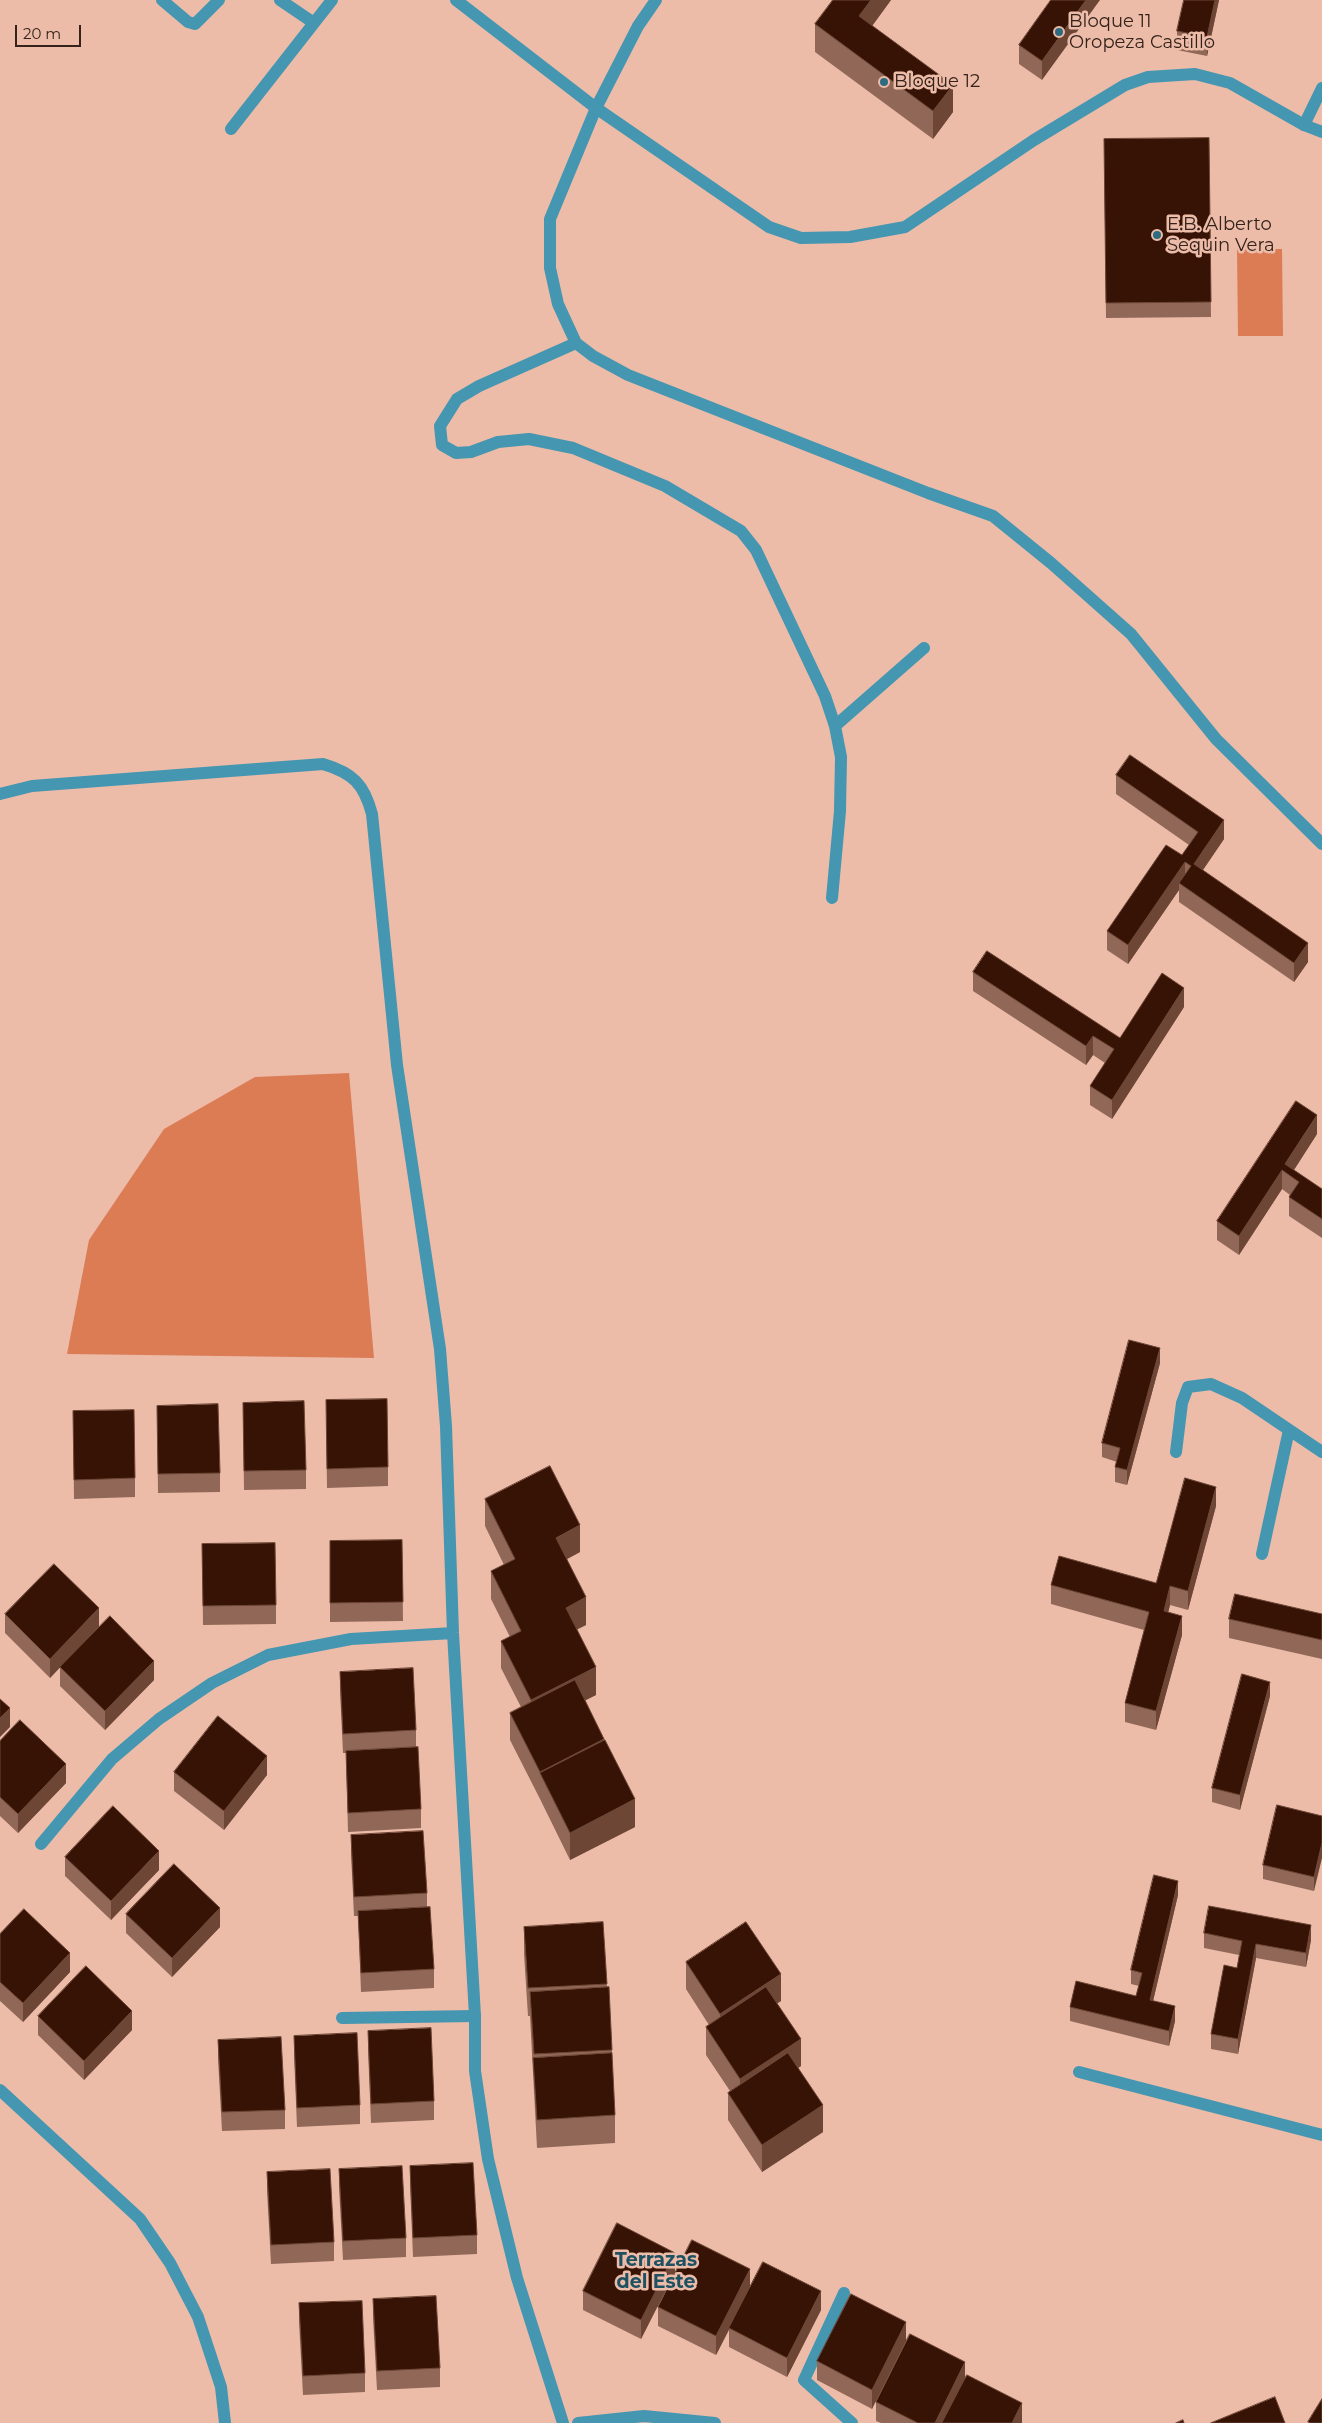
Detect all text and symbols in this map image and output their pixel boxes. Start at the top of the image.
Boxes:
place label: Bloque 11 Oropeza Castillo [1069,11,1215,54]
scale bar [18,15,84,47]
text: 20 m [23,24,61,43]
marker: Bloque 11 Oropeza Castillo [1053,26,1065,38]
place label: Bloque 12 [894,71,980,93]
marker: Bloque 12 [878,76,890,88]
place label: E.B. Alberto Sequin Vera [1167,214,1275,256]
marker: E.B. Alberto Sequin Vera [1151,229,1163,241]
district label: Terrazas del Este [615,2249,697,2293]

